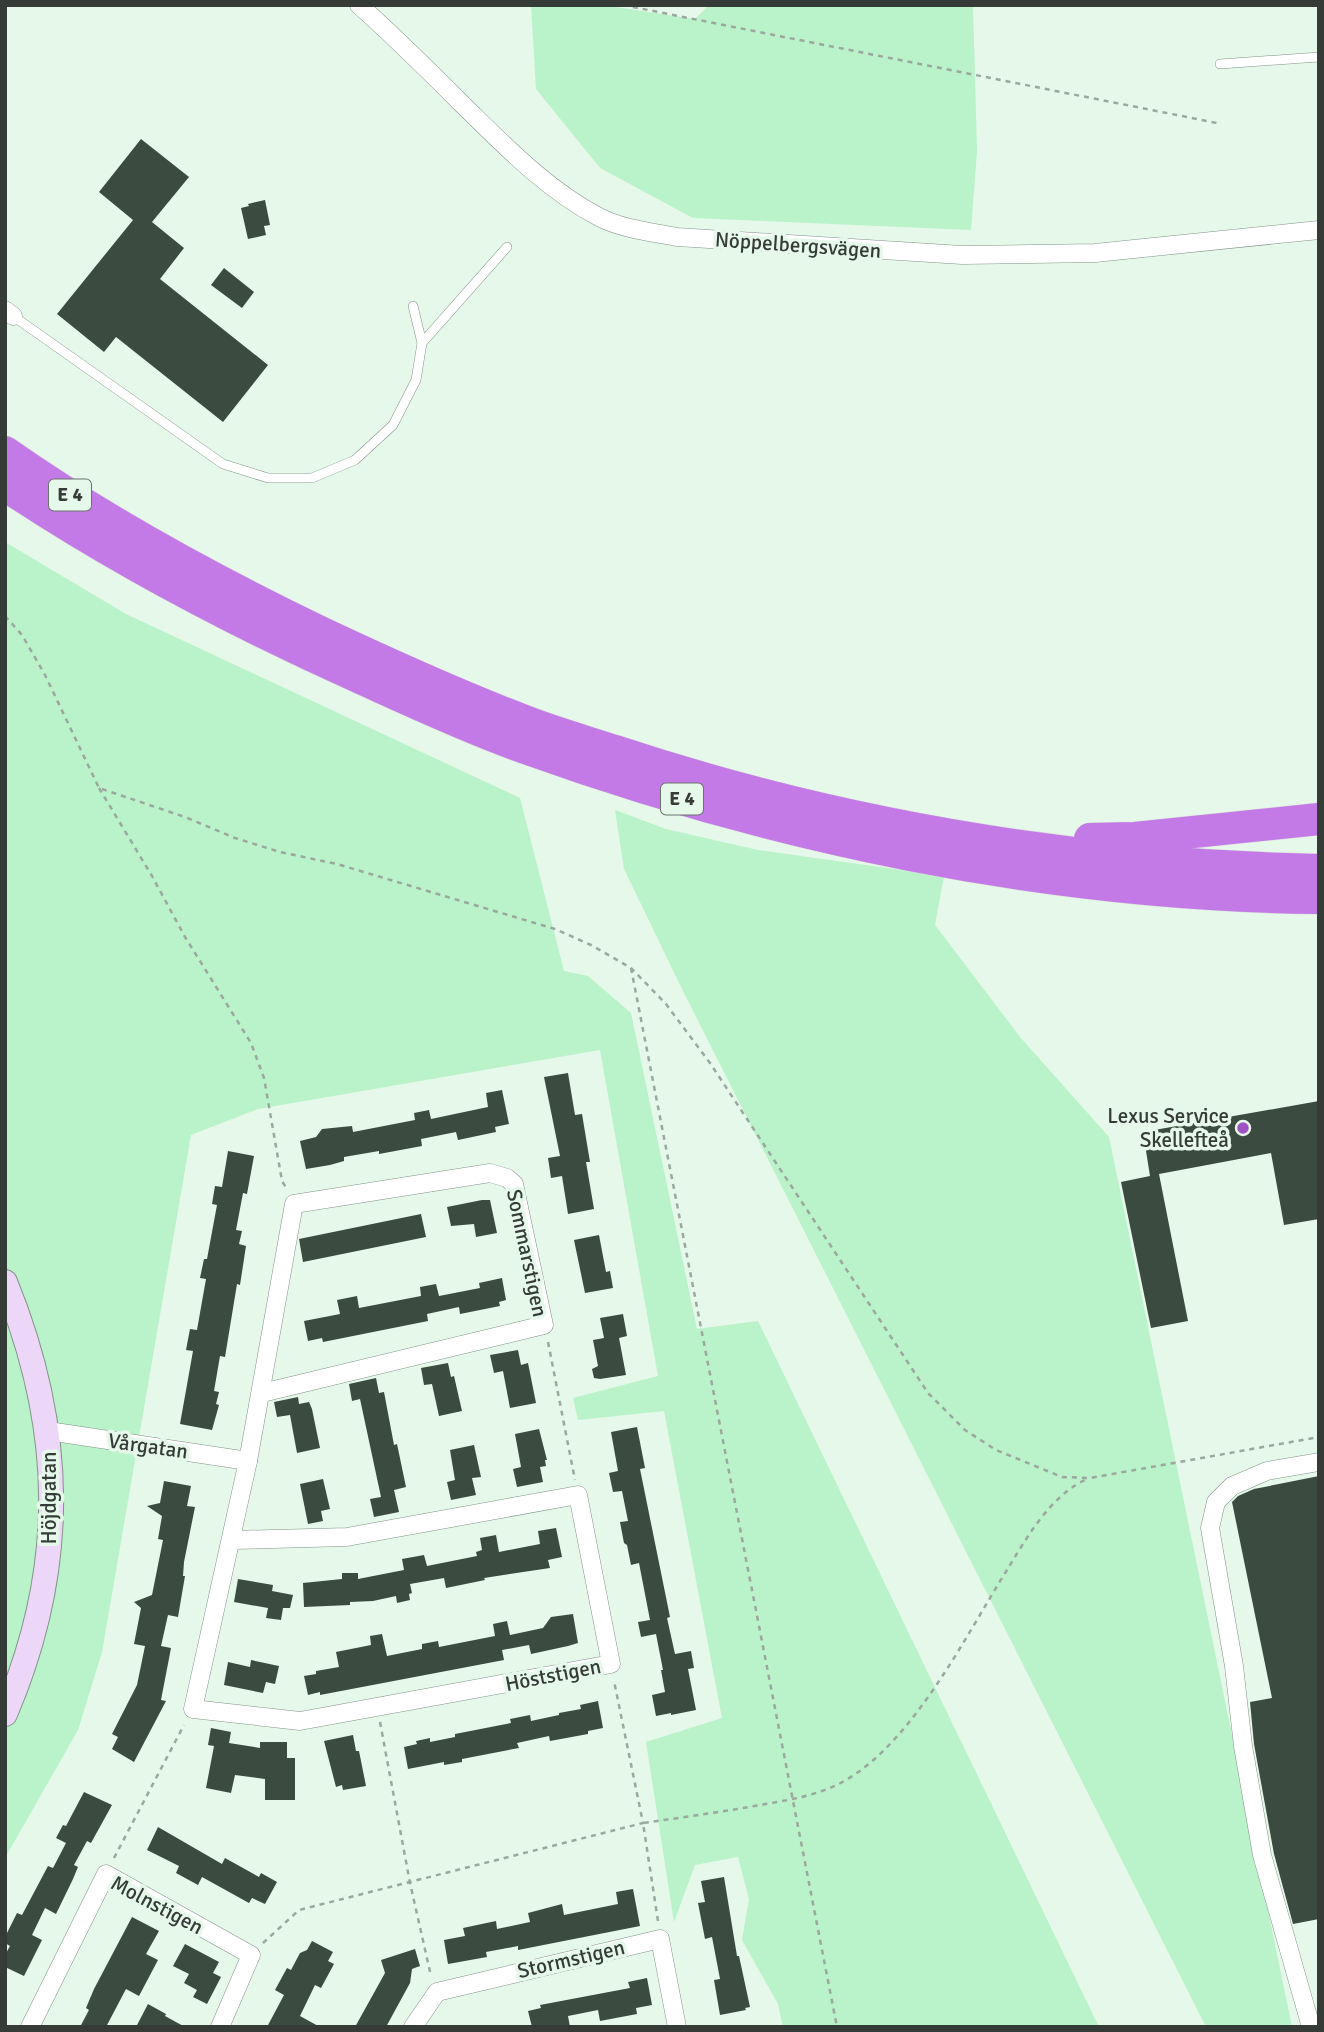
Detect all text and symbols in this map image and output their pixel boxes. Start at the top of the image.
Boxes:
street label: Nöppelbergsvägen [714,226,882,264]
road number: E 4 [49,480,91,510]
road number: E 4 [661,784,703,814]
place label: Lexus Service Skellefteå [1107,1103,1229,1153]
marker: Lexus Service Skellefteå [1235,1120,1251,1136]
street label: Sommarstigen [501,1187,553,1319]
street label: Vårgatan [106,1428,190,1464]
street label: Höjdgatan [36,1451,62,1545]
street label: Höststigen [503,1653,603,1697]
street label: Molnstigen [106,1870,208,1940]
street label: Stormstigen [515,1934,627,1984]

